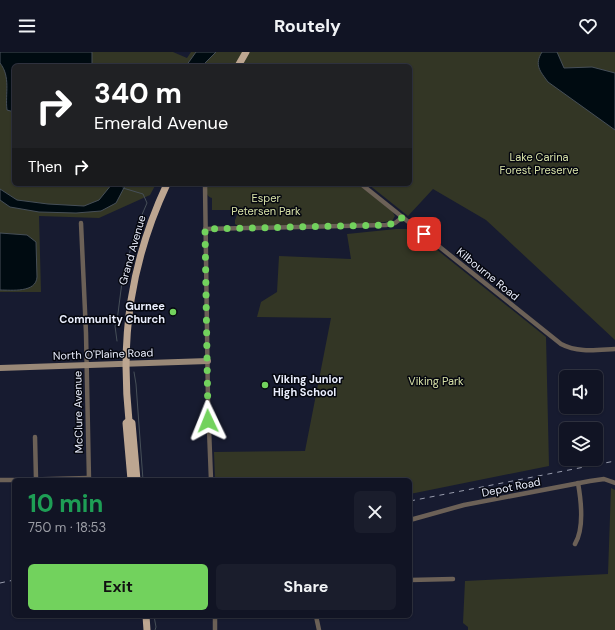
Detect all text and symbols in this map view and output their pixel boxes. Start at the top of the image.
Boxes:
text: Routely [274,14,341,38]
icon: menu [16,15,38,37]
icon: heart [577,15,599,37]
text: 340 m [94,75,182,112]
icon: right [28,80,80,132]
text: Emerald Avenue [94,111,228,135]
park label: Lake Carina Forest Preserve [500,150,578,177]
icon: right [70,156,92,178]
text: Then [28,157,62,177]
park label: Esper Petersen Park [231,191,301,218]
street label: Grand Avenue [115,214,149,286]
pin [407,217,441,251]
icon: arrive [413,223,435,245]
street label: Kilbourne Road [454,245,522,304]
place label: Gurnee Community Church [59,299,165,326]
marker: Gurnee Community Church [168,307,178,317]
street label: North O'Plaine Road [52,345,154,363]
map controls [559,370,603,466]
button: sound [559,370,603,414]
street label: McClure Avenue [70,371,86,453]
place label: Viking Junior High School [273,372,343,399]
park label: Viking Park [408,374,464,388]
marker: Viking Junior High School [260,380,270,390]
position arrow [187,400,229,442]
button: layers [559,422,603,466]
street label: Depot Road [480,474,542,500]
text: 10 min [28,488,103,519]
button: close [354,491,396,533]
text: 750 m · 18:53 [28,519,106,536]
button: Exit [28,564,208,610]
button: Share [216,564,396,610]

